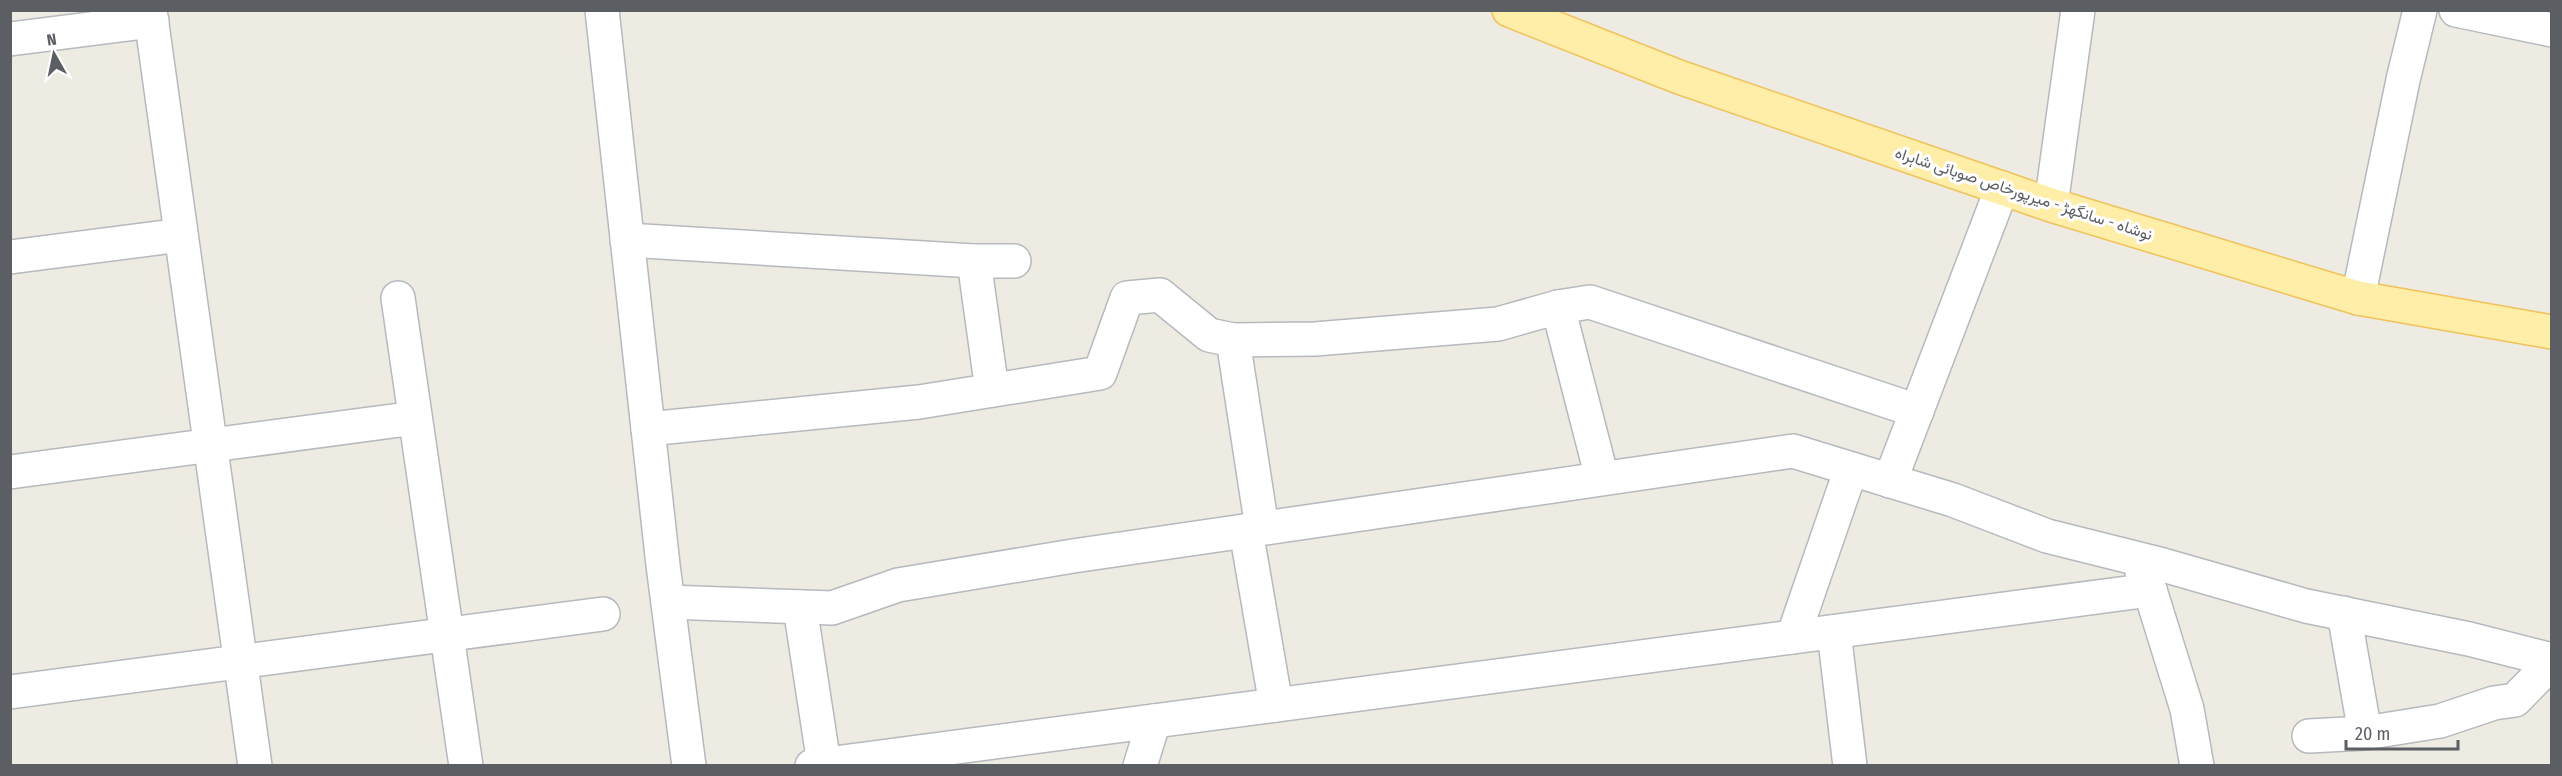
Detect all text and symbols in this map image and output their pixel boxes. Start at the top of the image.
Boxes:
north arrow [24,24,84,84]
text: N [46,30,58,50]
street label: نوشاہ - سانگھڑ - میرپورخاص صوبائی شاہراہ [1892,143,2155,246]
scale bar [2346,713,2458,751]
text: 20 m [2355,723,2390,745]

